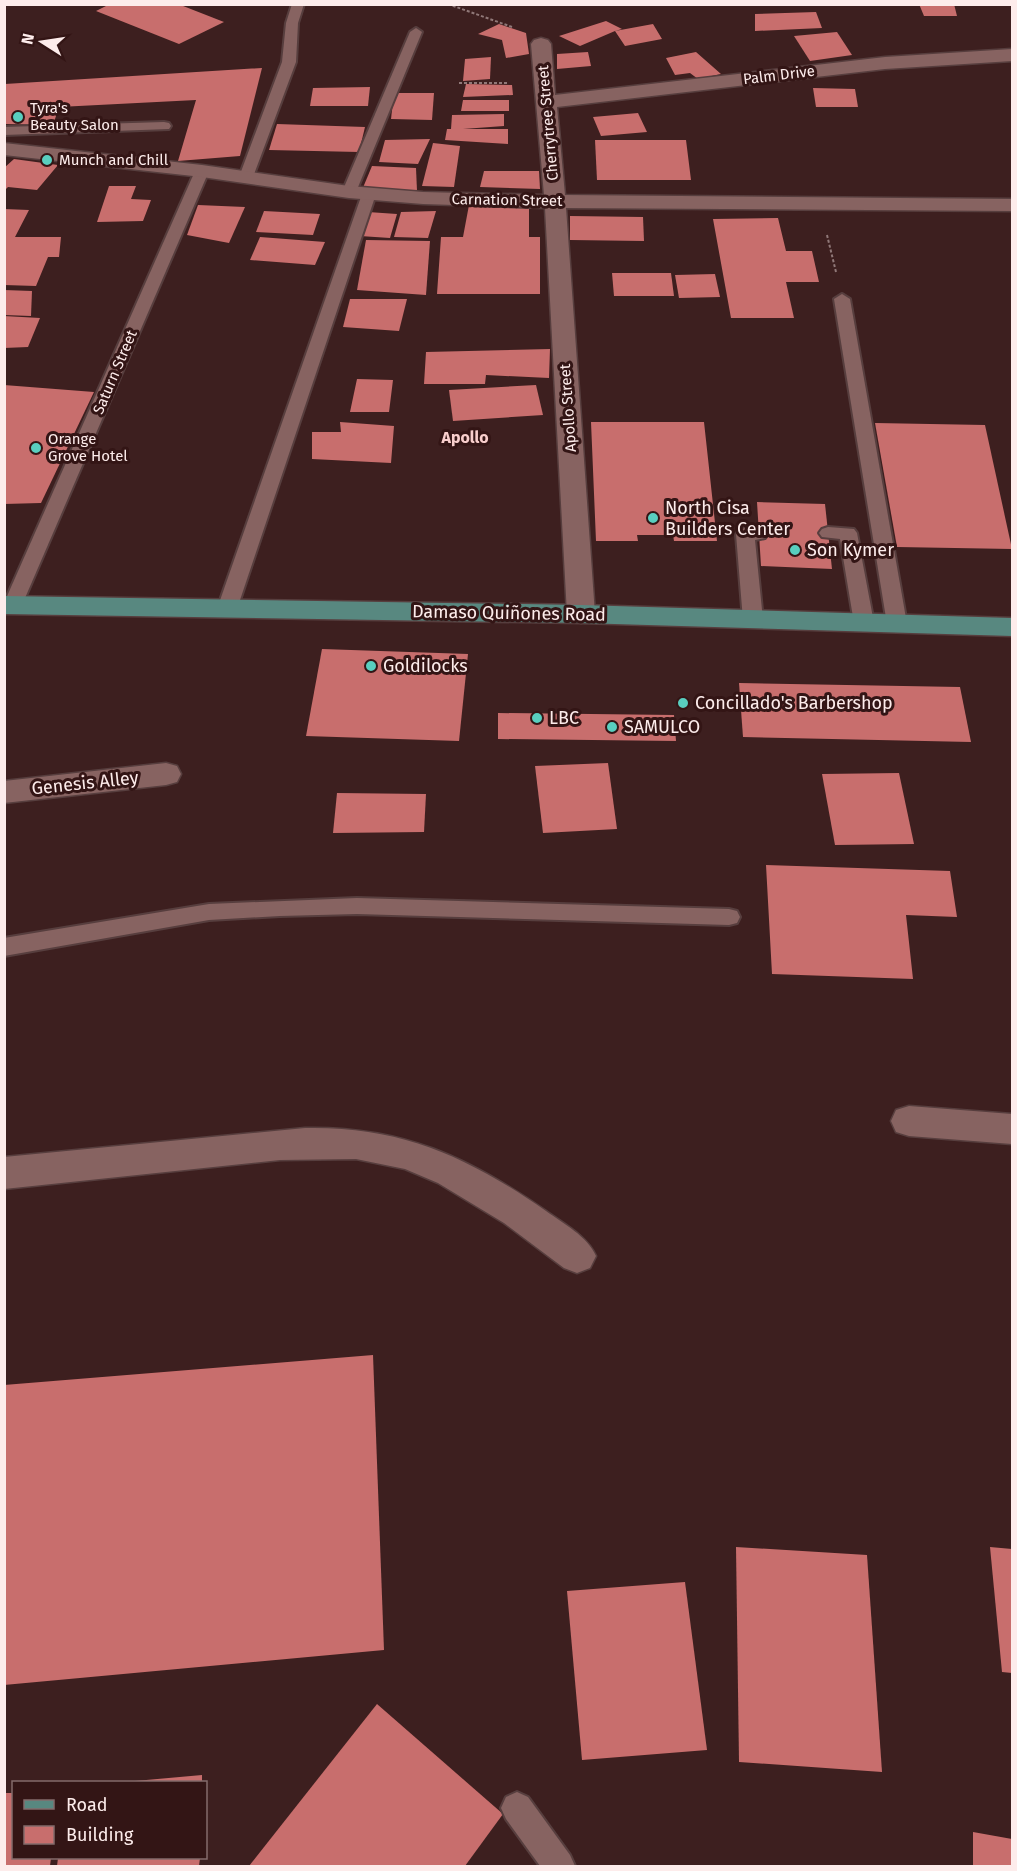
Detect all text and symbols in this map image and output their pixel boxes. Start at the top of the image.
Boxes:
north arrow [12,12,72,72]
text: N [17,32,38,46]
street label: Palm Drive [742,62,816,88]
street label: Cherrytree Street [534,64,562,182]
place label: Tyra's Beauty Salon [30,99,119,134]
marker: Tyra's Beauty Salon [11,110,25,124]
place label: Munch and Chill [59,151,169,169]
marker: Munch and Chill [40,153,54,167]
street label: Carnation Street [451,190,563,210]
street label: Saturn Street [89,327,141,417]
street label: Apollo Street [556,363,580,453]
district label: Apollo [440,428,489,447]
place label: Orange Grove Hotel [48,430,128,465]
marker: Orange Grove Hotel [29,441,43,455]
place label: North Cisa Builders Center [665,497,790,540]
marker: North Cisa Builders Center [646,511,660,525]
place label: Son Kymer [807,539,894,561]
marker: Son Kymer [788,543,802,557]
street label: Damaso Quiñones Road [412,600,606,626]
place label: Goldilocks [383,655,468,677]
marker: Goldilocks [364,659,378,673]
place label: Concillado's Barbershop [695,692,893,714]
marker: Concillado's Barbershop [676,696,690,710]
place label: LBC [549,707,579,729]
marker: LBC [530,711,544,725]
place label: SAMULCO [624,716,700,738]
marker: SAMULCO [605,720,619,734]
street label: Genesis Alley [30,766,140,800]
legend [12,1781,207,1859]
text: Road [66,1794,108,1816]
text: Building [66,1824,134,1846]

